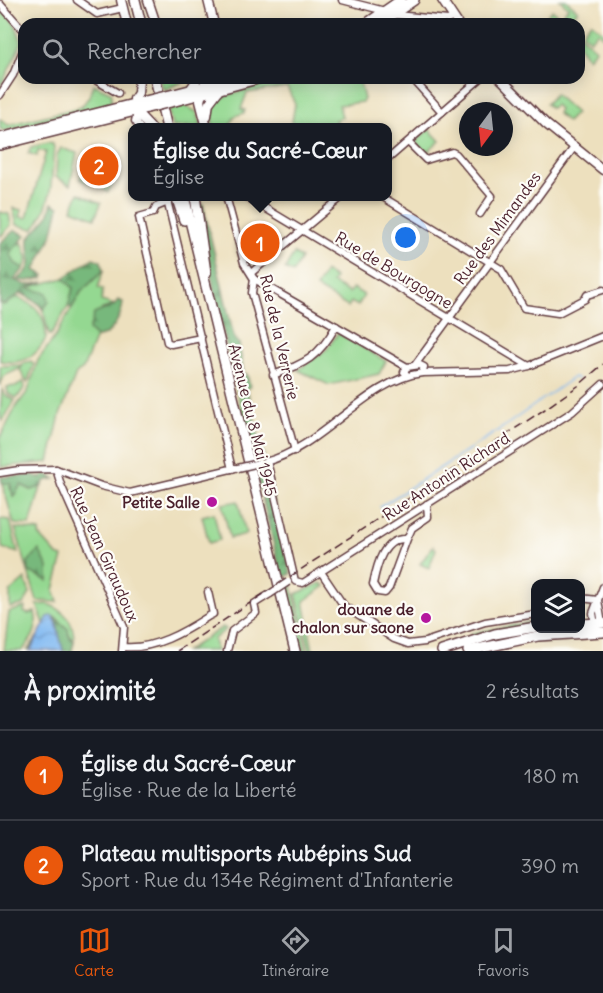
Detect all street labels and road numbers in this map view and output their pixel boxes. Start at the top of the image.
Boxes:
street label: Rue des Mimandes [449,168,545,288]
street label: Rue de Bourgogne [332,227,456,313]
street label: Rue de la Verrerie [256,272,304,402]
street label: Avenue du 8 Mai 1945 [224,342,282,498]
street label: Rue Antonin Richard [379,427,513,525]
street label: Rue Jean Giraudoux [66,483,144,625]

